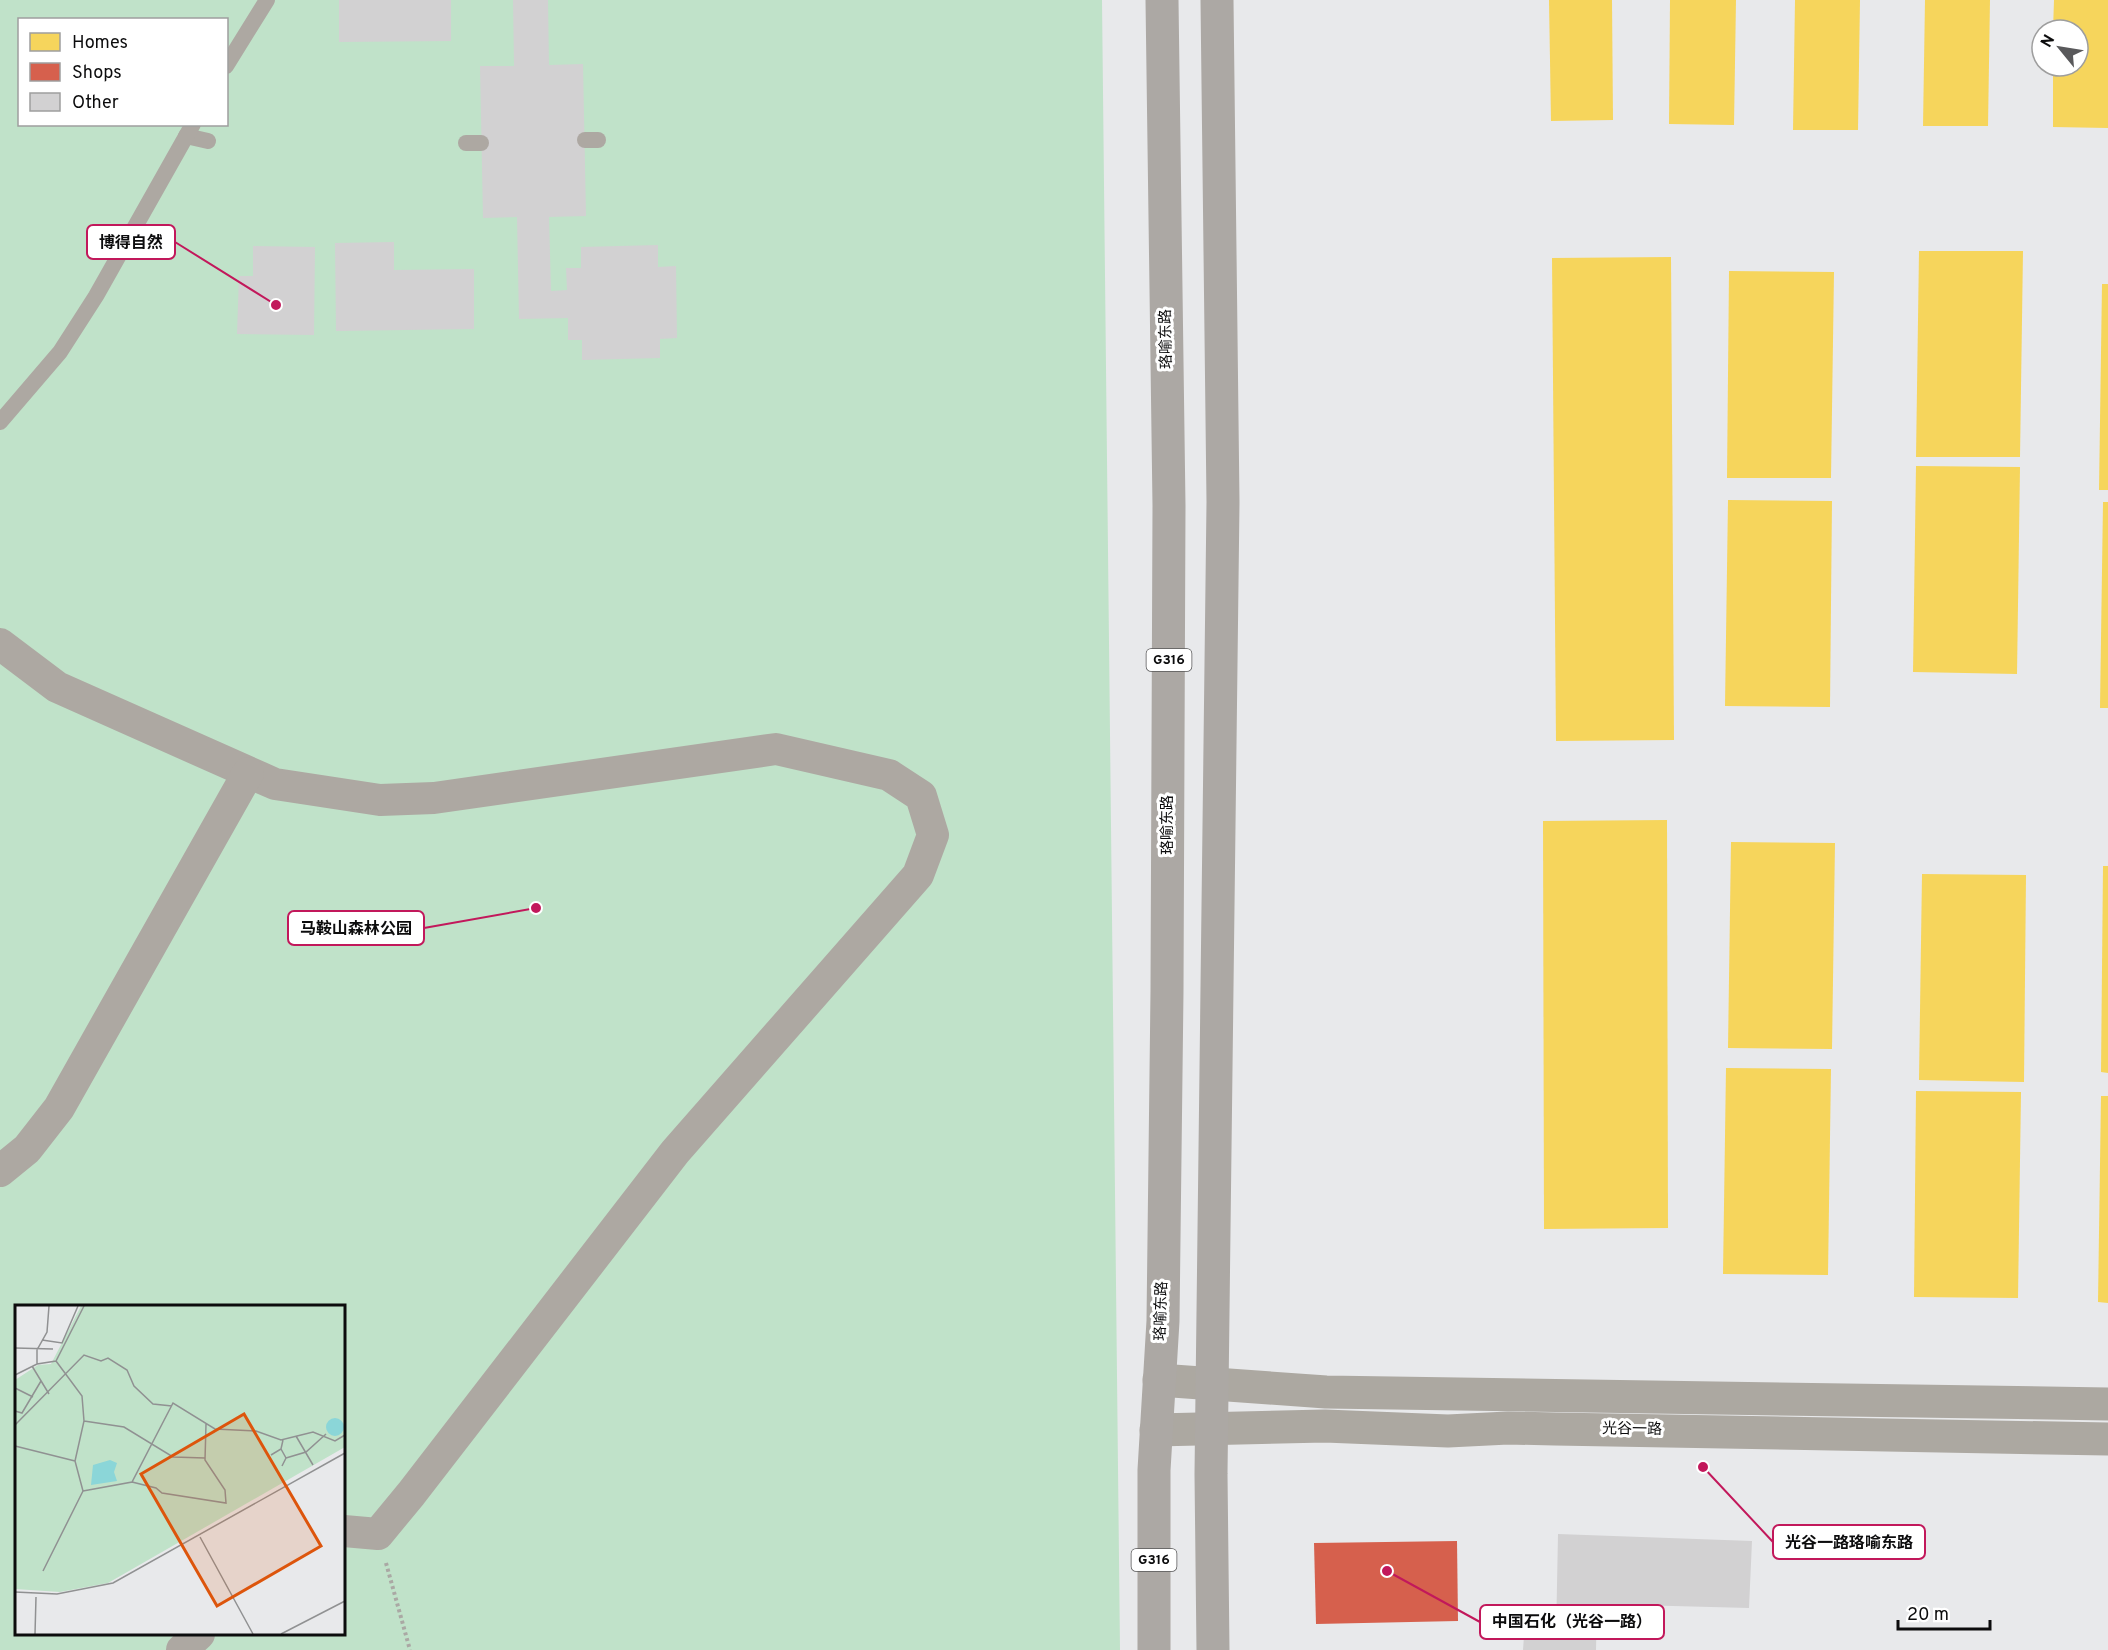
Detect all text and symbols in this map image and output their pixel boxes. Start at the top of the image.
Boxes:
legend [18,18,228,126]
north arrow [2030,18,2090,78]
text: Homes [72,32,128,55]
text: N [2037,32,2060,51]
text: Shops [72,62,122,85]
text: Other [72,92,119,115]
callout: 博得自然 [87,225,175,259]
text: 博得自然 [99,233,163,254]
street label: 珞喻东路 [1157,309,1177,369]
road number: G316 [1146,649,1192,671]
street label: 珞喻东路 [1159,795,1178,855]
callout: 马鞍山森林公园 [288,911,424,945]
text: 马鞍山森林公园 [300,919,412,940]
street label: 珞喻东路 [1151,1281,1173,1341]
inset map [15,1305,345,1635]
street label: 光谷一路 [1602,1420,1662,1440]
callout: 光谷一路珞喻东路 [1773,1525,1925,1559]
text: 光谷一路珞喻东路 [1785,1534,1913,1554]
road number: G316 [1132,1549,1176,1571]
scale bar [1898,1593,1990,1631]
text: 20 m [1907,1604,1949,1627]
callout: 中国石化（光谷一路） [1480,1605,1664,1639]
text: 中国石化（光谷一路） [1492,1612,1652,1633]

